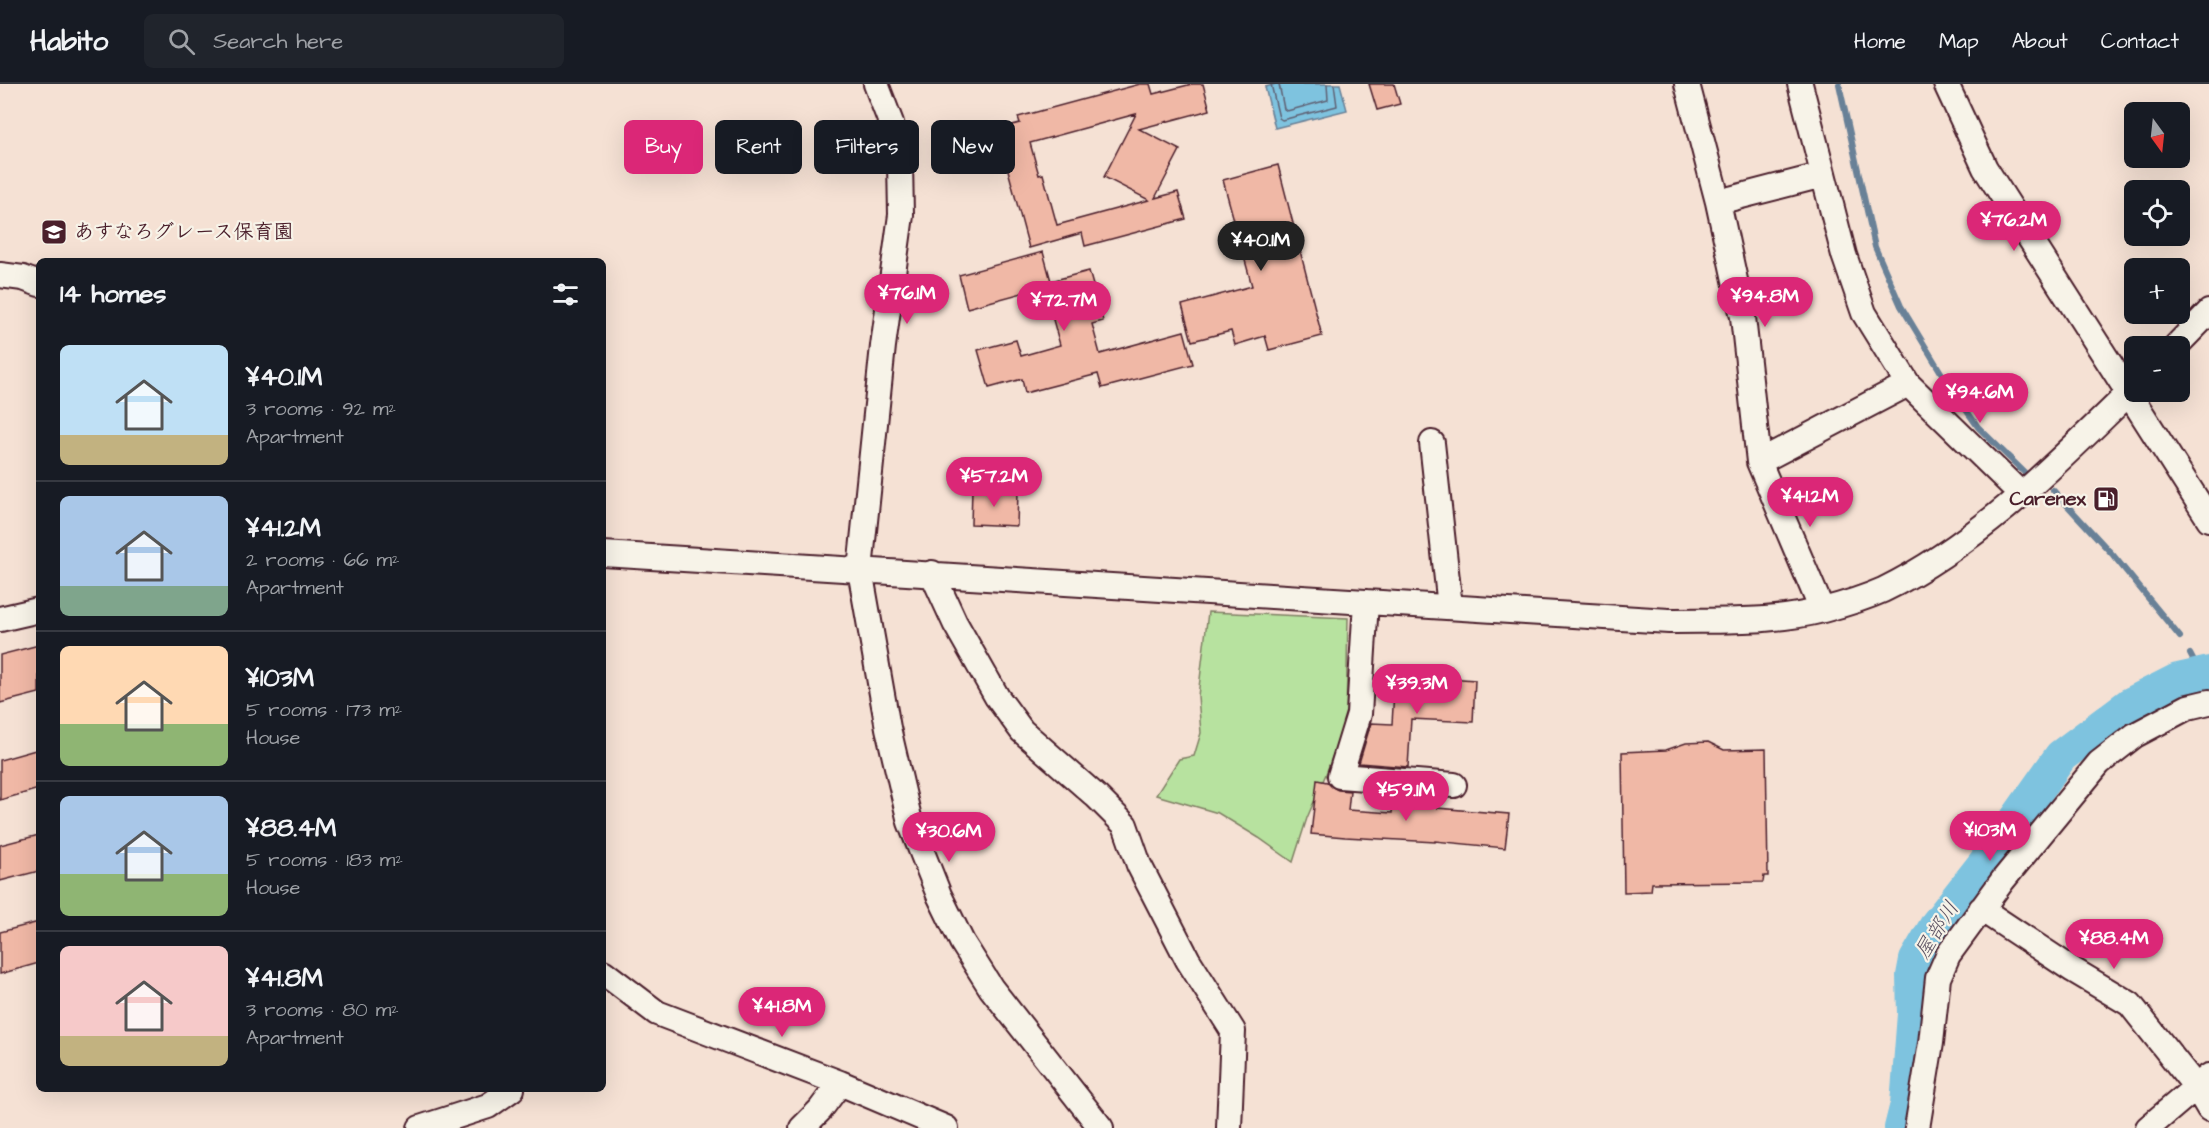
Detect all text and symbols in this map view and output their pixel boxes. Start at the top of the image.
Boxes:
search box [144,14,564,68]
text: Habito [30,22,108,61]
icon: search [165,25,198,58]
text: Search here [213,26,343,57]
text: Home [1854,27,1906,56]
text: Map [1939,27,1979,56]
text: About [2012,27,2068,56]
text: Contact [2101,27,2179,56]
north arrow [2124,102,2190,168]
map controls [2124,102,2190,402]
chip: Buy [624,120,703,174]
chip: Rent [715,120,802,174]
chip: Filters [814,120,919,174]
chip: New [931,120,1015,174]
button: locate [2124,180,2190,246]
pin: ¥76.2M [1965,201,2063,252]
text: ¥76.2M [1981,206,2047,234]
school or university icon: あすなろグレース保育園 [39,217,69,247]
place label: あすなろグレース保育園 [74,218,294,246]
pin: ¥40.1M [1212,221,1310,272]
text: ¥40.1M [1232,226,1290,254]
button: + [2124,258,2190,324]
pin: ¥76.1M [858,274,956,325]
text: 14 homes [60,276,166,312]
pin: ¥94.8M [1716,277,1814,328]
icon: filters [549,278,582,311]
text: ¥76.1M [878,279,936,307]
pin: ¥72.7M [1015,281,1113,332]
text: ¥94.8M [1731,282,1799,310]
text: ¥72.7M [1031,286,1097,314]
button: − [2124,336,2190,402]
text: ¥40.1M [246,359,322,395]
icon: home [108,369,180,441]
pin: ¥94.6M [1931,373,2029,424]
text: ¥94.6M [1946,378,2014,406]
text: 3 rooms · 92 m² [246,395,396,423]
text: Apartment [246,423,344,451]
pin: ¥57.2M [945,457,1043,508]
text: ¥57.2M [960,462,1028,490]
pin: ¥41.2M [1761,477,1859,528]
text: ¥41.2M [1781,482,1839,510]
fuel station icon: Carenex [2091,484,2121,514]
place label: Carenex [2010,485,2087,513]
text: ¥41.2M [246,510,321,546]
icon: home [108,520,180,592]
text: 2 rooms · 66 m² [246,546,400,574]
text: Apartment [246,574,344,602]
text: ¥103M [246,660,314,696]
pin: ¥39.3M [1368,664,1466,715]
text: ¥39.3M [1386,669,1448,697]
icon: home [108,670,180,742]
text: 5 rooms · 173 m² [246,696,402,724]
text: House [246,724,300,752]
pin: ¥59.1M [1357,771,1455,822]
text: ¥59.1M [1377,776,1435,804]
text: ¥88.4M [246,810,336,846]
pin: ¥103M [1948,811,2032,862]
pin: ¥30.6M [900,812,998,863]
text: ¥103M [1964,816,2016,844]
text: ¥30.6M [916,817,982,845]
icon: home [108,820,180,892]
text: 5 rooms · 183 m² [246,846,403,874]
text: House [246,874,300,902]
water label: 屋部川 [1908,896,1966,964]
pin: ¥88.4M [2065,919,2163,970]
text: ¥88.4M [2079,924,2149,952]
text: ¥41.8M [246,960,323,996]
icon: home [108,970,180,1042]
pin: ¥41.8M [733,987,831,1038]
text: ¥41.8M [752,992,812,1020]
text: 3 rooms · 80 m² [246,996,399,1024]
text: Apartment [246,1024,344,1052]

